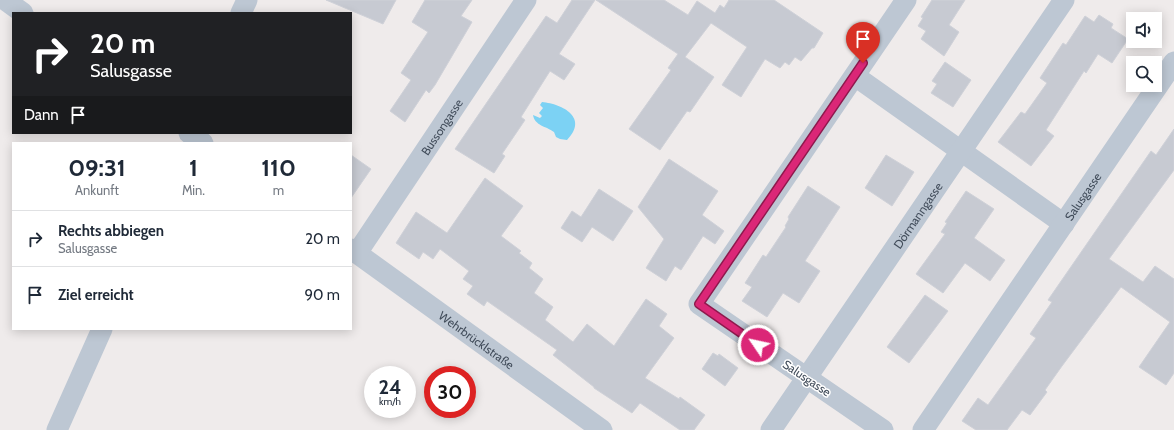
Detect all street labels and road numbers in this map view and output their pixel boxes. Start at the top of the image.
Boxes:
street label: Bussongasse [417,96,466,158]
street label: Salusgasse [1061,169,1104,223]
street label: Dörmanngasse [890,179,945,251]
street label: Wehrbrücklstraße [436,307,517,372]
street label: Salusgasse [780,356,834,400]

